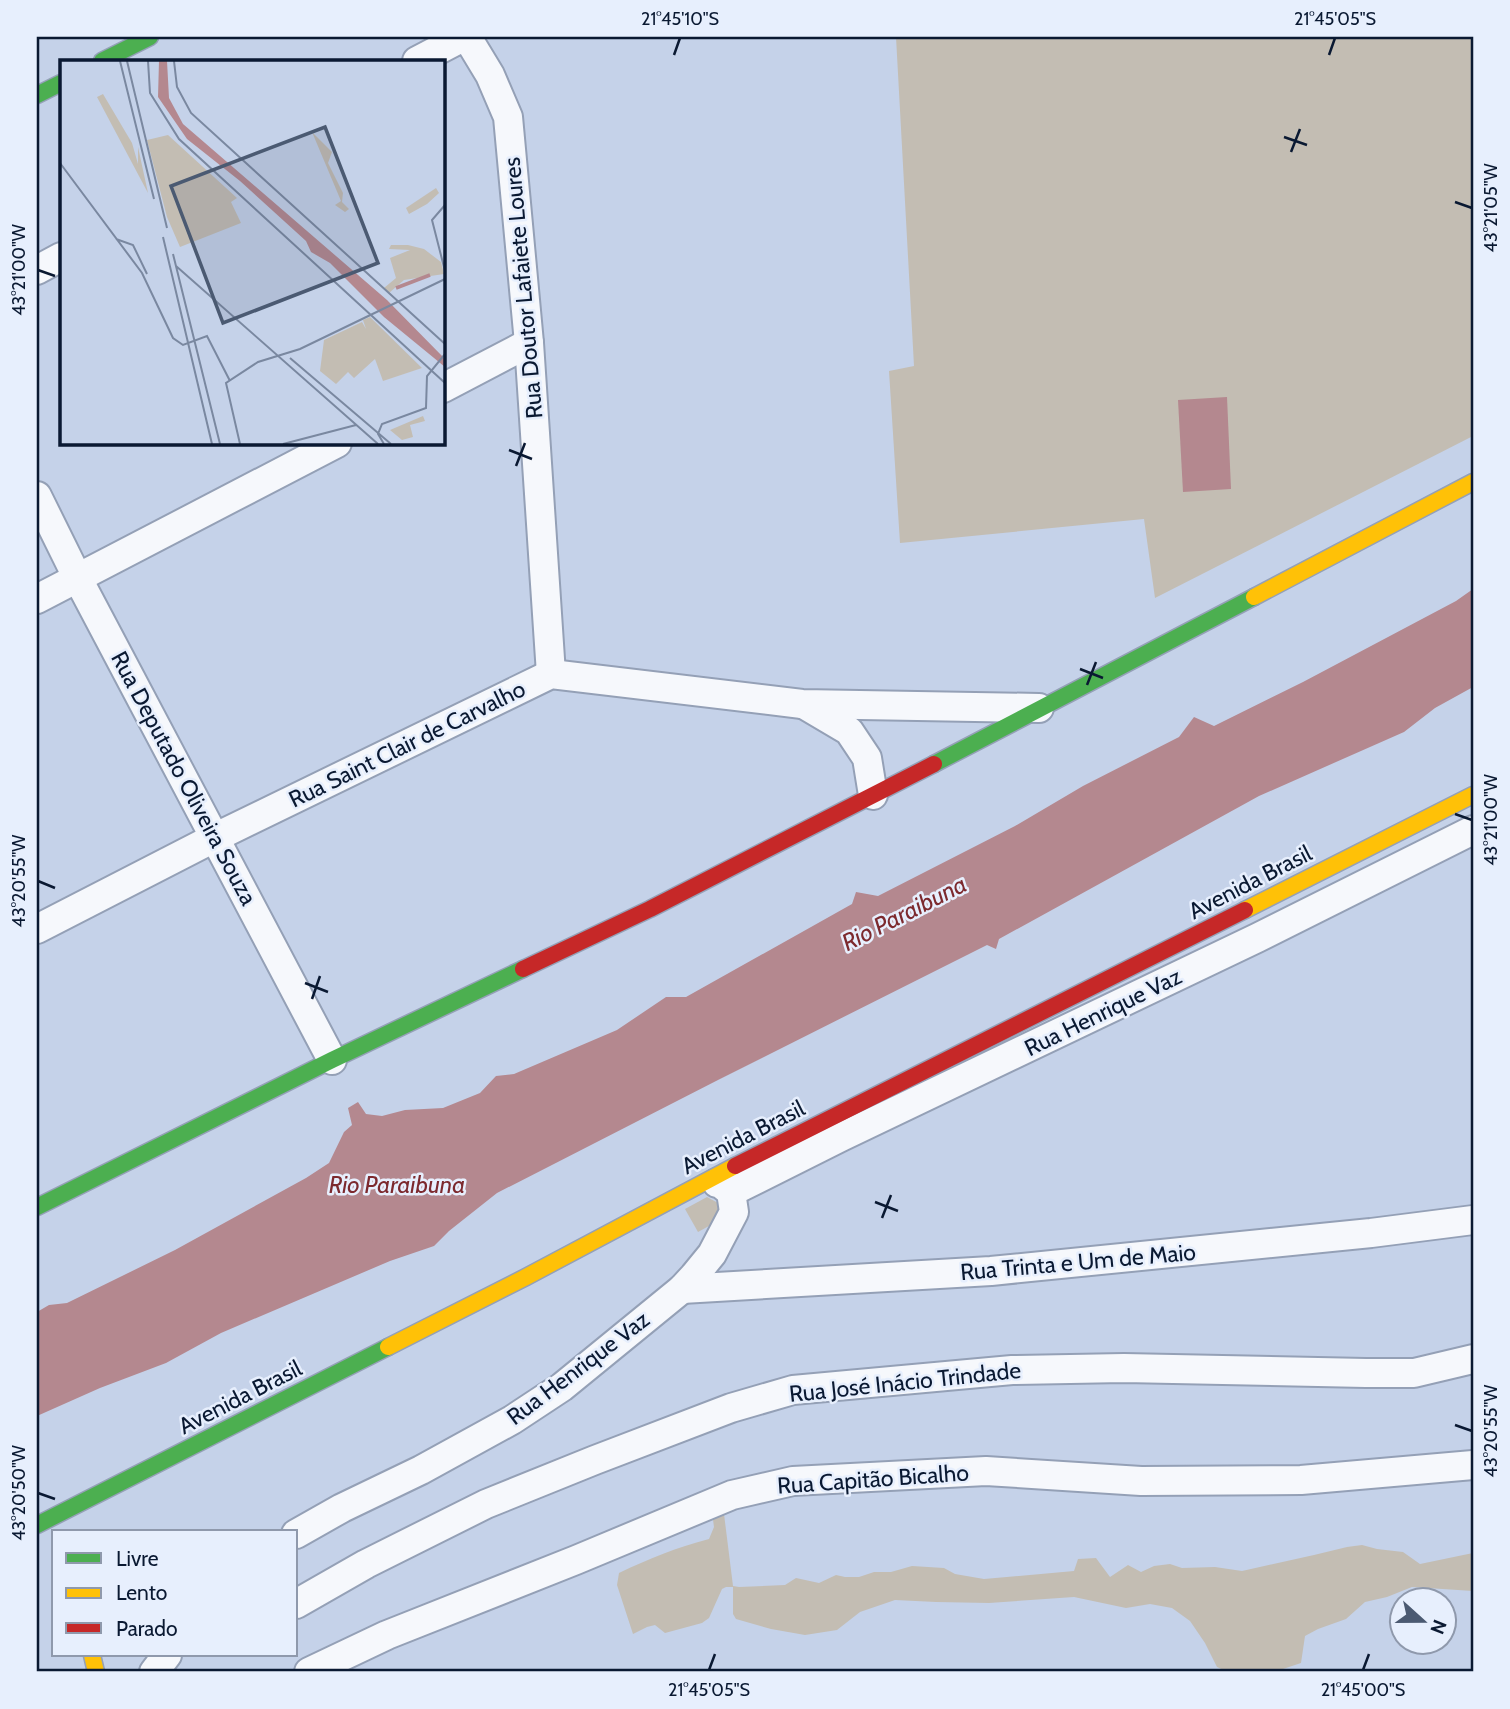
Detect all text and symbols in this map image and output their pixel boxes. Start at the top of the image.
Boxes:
text: 21°45'10"S [641,8,719,30]
text: 21°45'05"S [1294,8,1376,30]
inset map [60,60,444,444]
street label: Rua Doutor Lafaiete Loures [498,156,548,420]
text: 43°21'05"W [1480,164,1502,252]
text: 43°21'00"W [8,224,30,316]
street label: Rua Deputado Oliveira Souza [105,646,263,910]
street label: Rua Saint Clair de Carvalho [284,674,530,814]
text: 43°21'00"W [1480,774,1502,866]
text: 43°20'55"W [8,835,30,927]
street label: Avenida Brasil [1184,839,1317,925]
water label: Rio Paraibuna [837,869,971,957]
street label: Rua Henrique Vaz [1020,962,1186,1062]
street label: Avenida Brasil [677,1094,810,1180]
water label: Rio Paraibuna [329,1170,465,1199]
street label: Rua Trinta e Um de Maio [959,1238,1197,1286]
street label: Rua Henrique Vaz [501,1305,655,1431]
street label: Avenida Brasil [174,1354,307,1440]
street label: Rua José Inácio Trindade [788,1356,1022,1408]
text: 43°20'55"W [1480,1385,1502,1477]
text: 43°20'50"W [8,1445,30,1541]
street label: Rua Capitão Bicalho [776,1458,970,1500]
legend [52,1530,298,1656]
text: Livre [116,1546,159,1571]
text: Lento [116,1580,167,1605]
north arrow [1388,1586,1458,1656]
text: Parado [116,1616,178,1641]
text: N [1425,1617,1452,1637]
text: 21°45'05"S [668,1679,750,1701]
text: 21°45'00"S [1321,1679,1405,1701]

